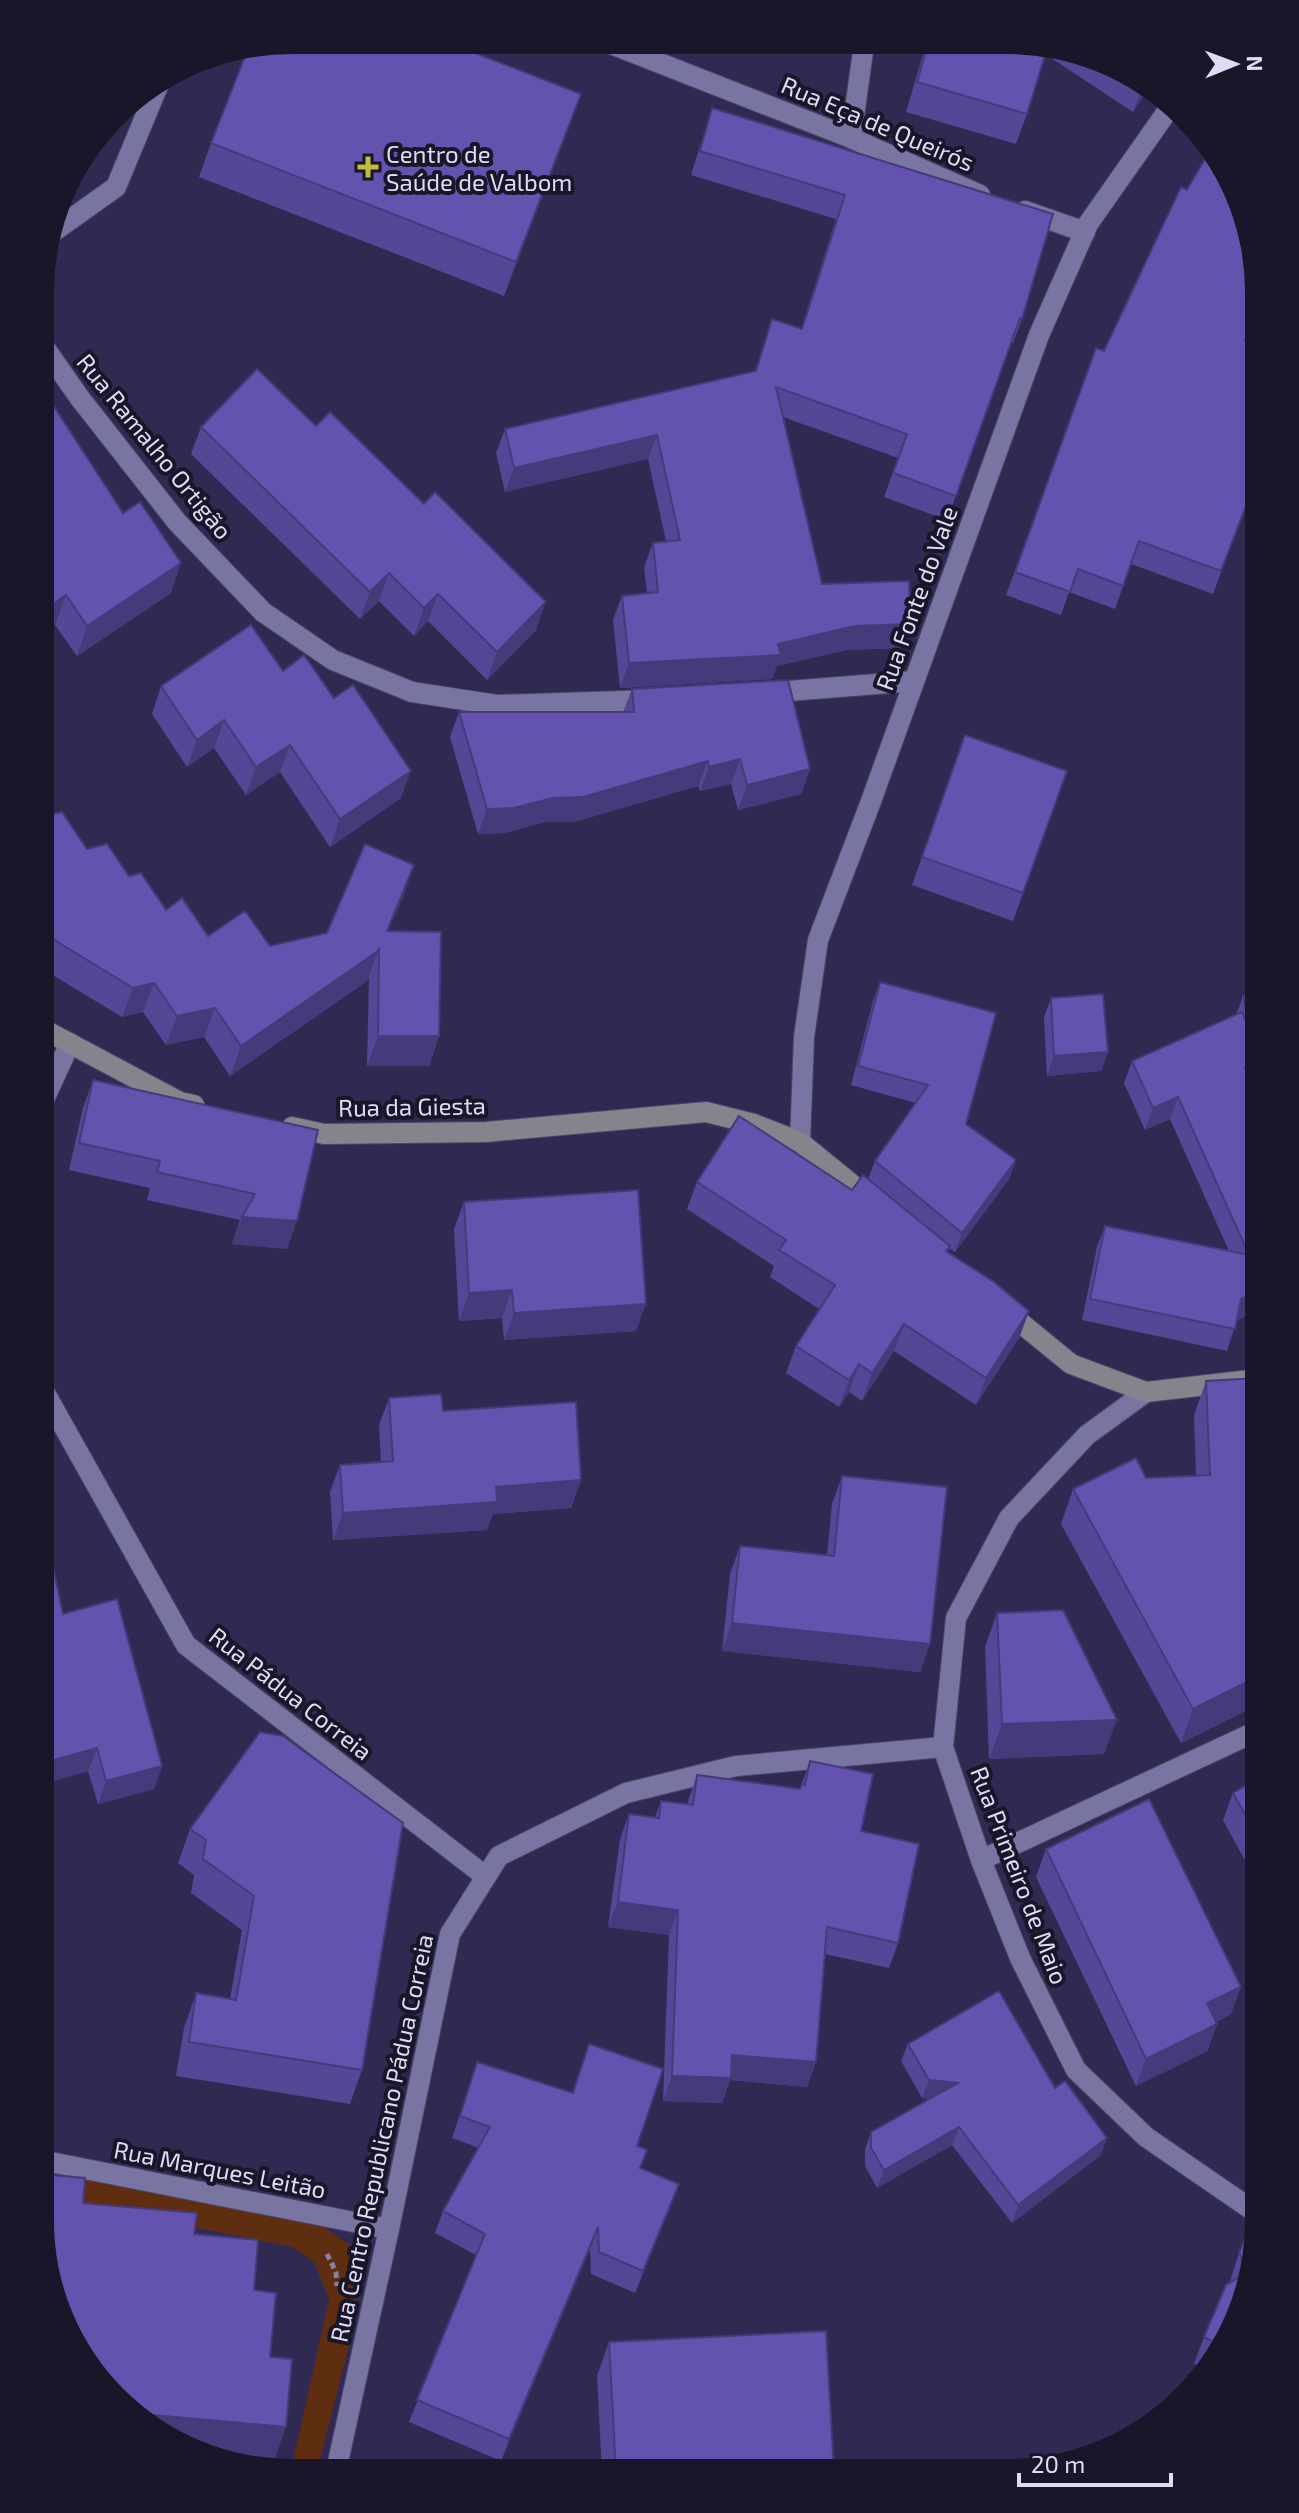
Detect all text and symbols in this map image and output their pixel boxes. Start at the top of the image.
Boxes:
north arrow [1195,24,1275,104]
text: N [1243,55,1269,72]
street label: Rua Eça de Queirós [777,69,979,178]
place label: Centro de Saúde de Valbom [386,139,572,196]
marker: Centro de Saúde de Valbom [357,156,379,178]
street label: Rua Ramalho Ortigão [71,347,239,545]
street label: Rua Fonte do Vale [869,502,963,694]
street label: Rua da Giesta [338,1090,486,1122]
street label: Rua Pádua Correia [204,1620,378,1766]
street label: Rua Primeiro de Maio [965,1762,1075,1988]
street label: Rua Centro Republicano Pádua Correia [324,1931,438,2345]
street label: Rua Marques Leitão [111,2134,329,2204]
scale bar [1019,2437,1171,2487]
text: 20 m [1031,2449,1085,2478]

